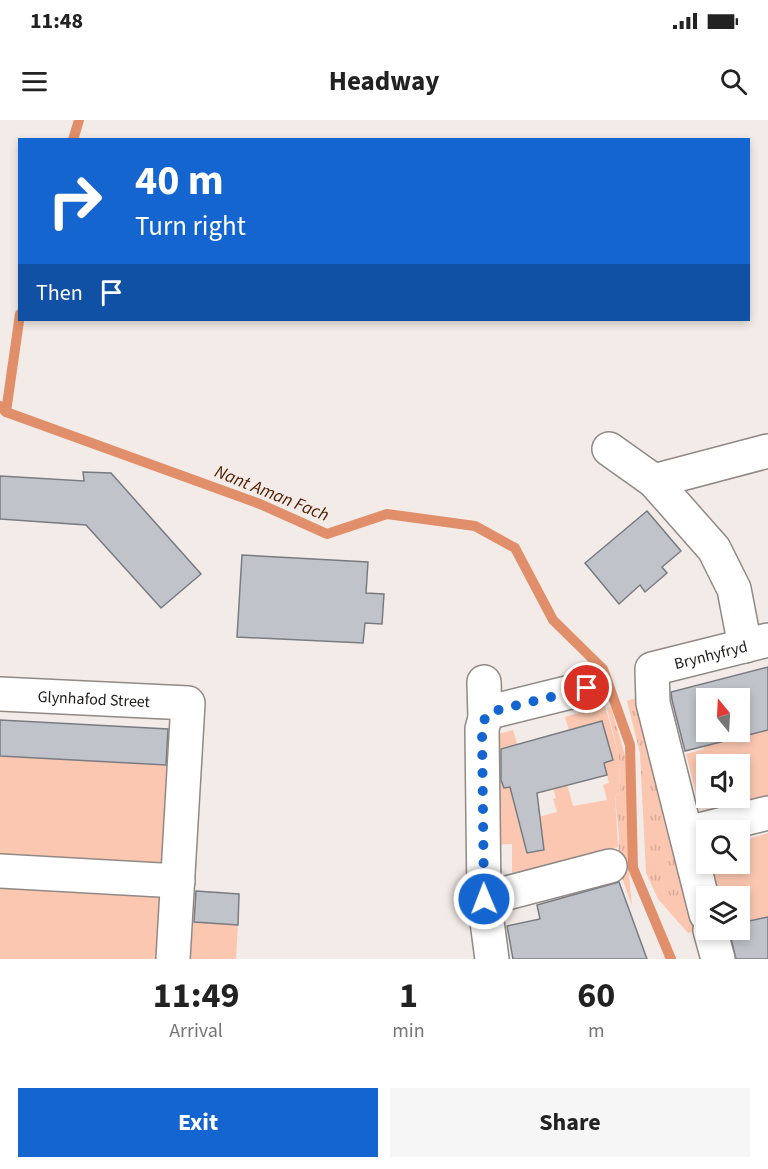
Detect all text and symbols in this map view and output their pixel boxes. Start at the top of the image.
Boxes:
text: 11:48 [30,5,83,37]
text: Headway [329,62,439,101]
icon: menu [18,65,51,98]
icon: search [717,65,750,98]
text: 40 m [135,151,224,211]
icon: right [36,162,114,240]
text: Turn right [135,207,246,246]
icon: arrive [95,276,128,309]
text: Then [36,277,83,309]
water label: Nant Aman Fach [211,459,333,528]
street label: Brynhyfryd [672,636,750,675]
pin [561,662,612,713]
icon: arrive [570,671,603,704]
street label: Glynhafod Street [37,686,151,713]
north arrow [696,688,750,742]
map controls [696,688,750,940]
button: sound [696,754,750,808]
button: search [696,820,750,874]
position arrow [452,867,516,931]
button: layers [696,886,750,940]
text: 11:49 [153,970,240,1021]
text: 1 [399,970,418,1021]
text: 60 [577,970,615,1021]
text: Arrival [169,1017,223,1045]
text: min [392,1017,425,1045]
text: m [588,1017,605,1045]
button: Exit [18,1088,378,1157]
button: Share [390,1088,750,1157]

